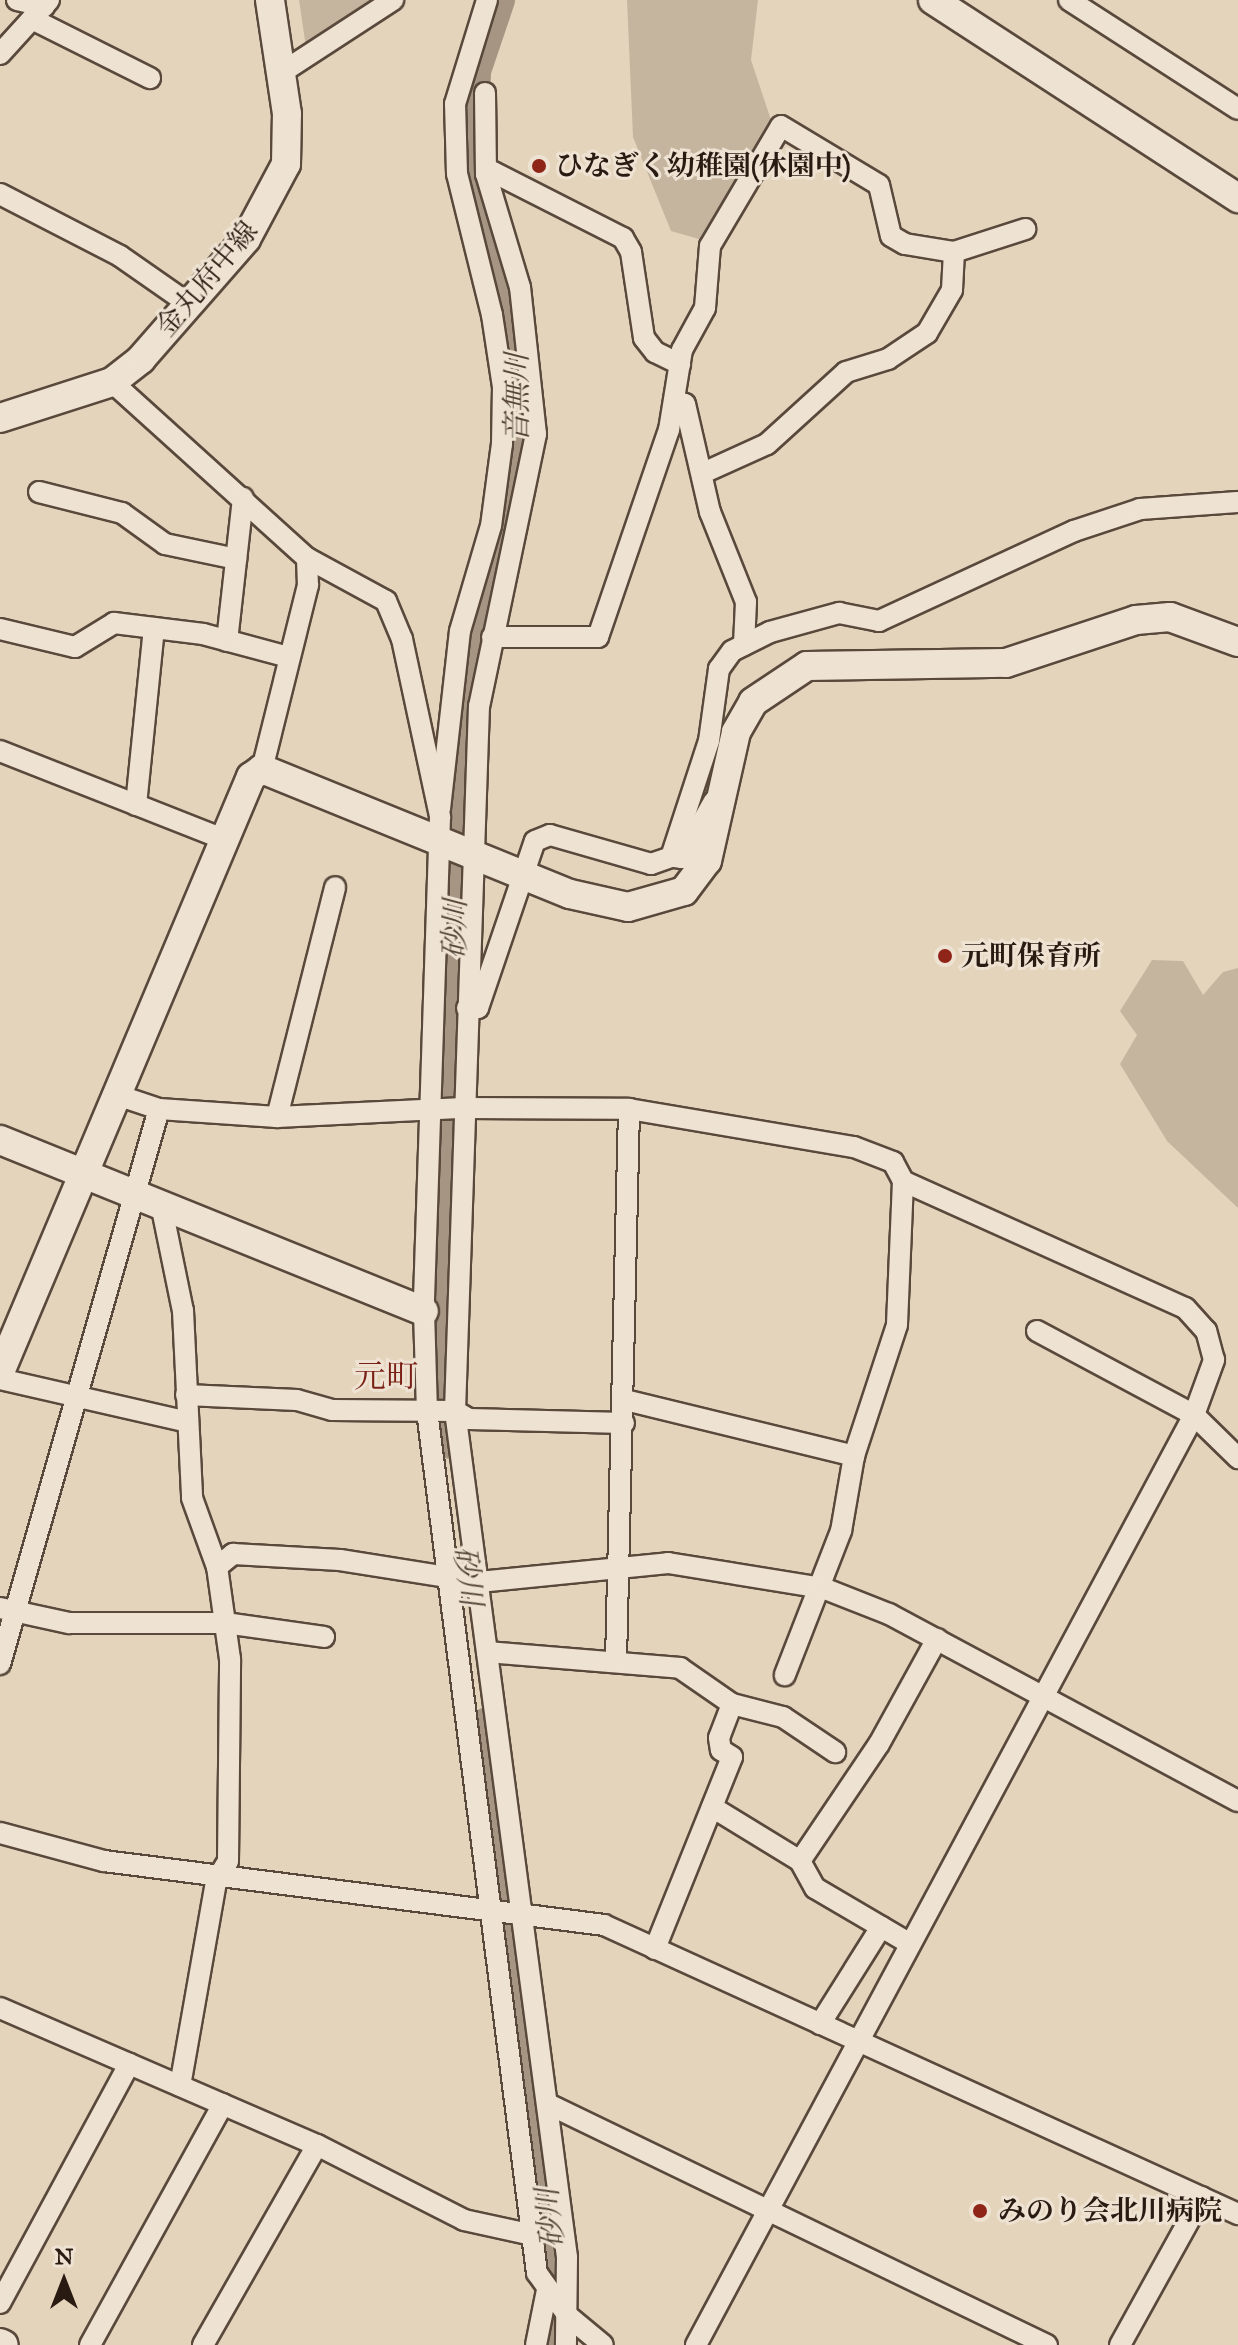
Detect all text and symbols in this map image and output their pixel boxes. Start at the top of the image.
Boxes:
place label: ひなぎく幼稚園(休園中) [555,149,851,183]
marker: ひなぎく幼稚園(休園中) [530,157,548,175]
street label: 金丸府中線 [149,215,265,343]
water label: 音無川 [499,353,535,443]
water label: 砂川 [436,899,474,959]
place label: 元町保育所 [961,939,1101,973]
marker: 元町保育所 [936,947,954,965]
district label: 元町 [354,1358,418,1396]
water label: 砂川 [446,1544,490,1608]
water label: 砂川 [529,2186,571,2250]
place label: みのり会北川病院 [998,2194,1222,2228]
marker: みのり会北川病院 [969,2200,991,2222]
north arrow [24,2241,104,2321]
text: N [55,2243,73,2270]

